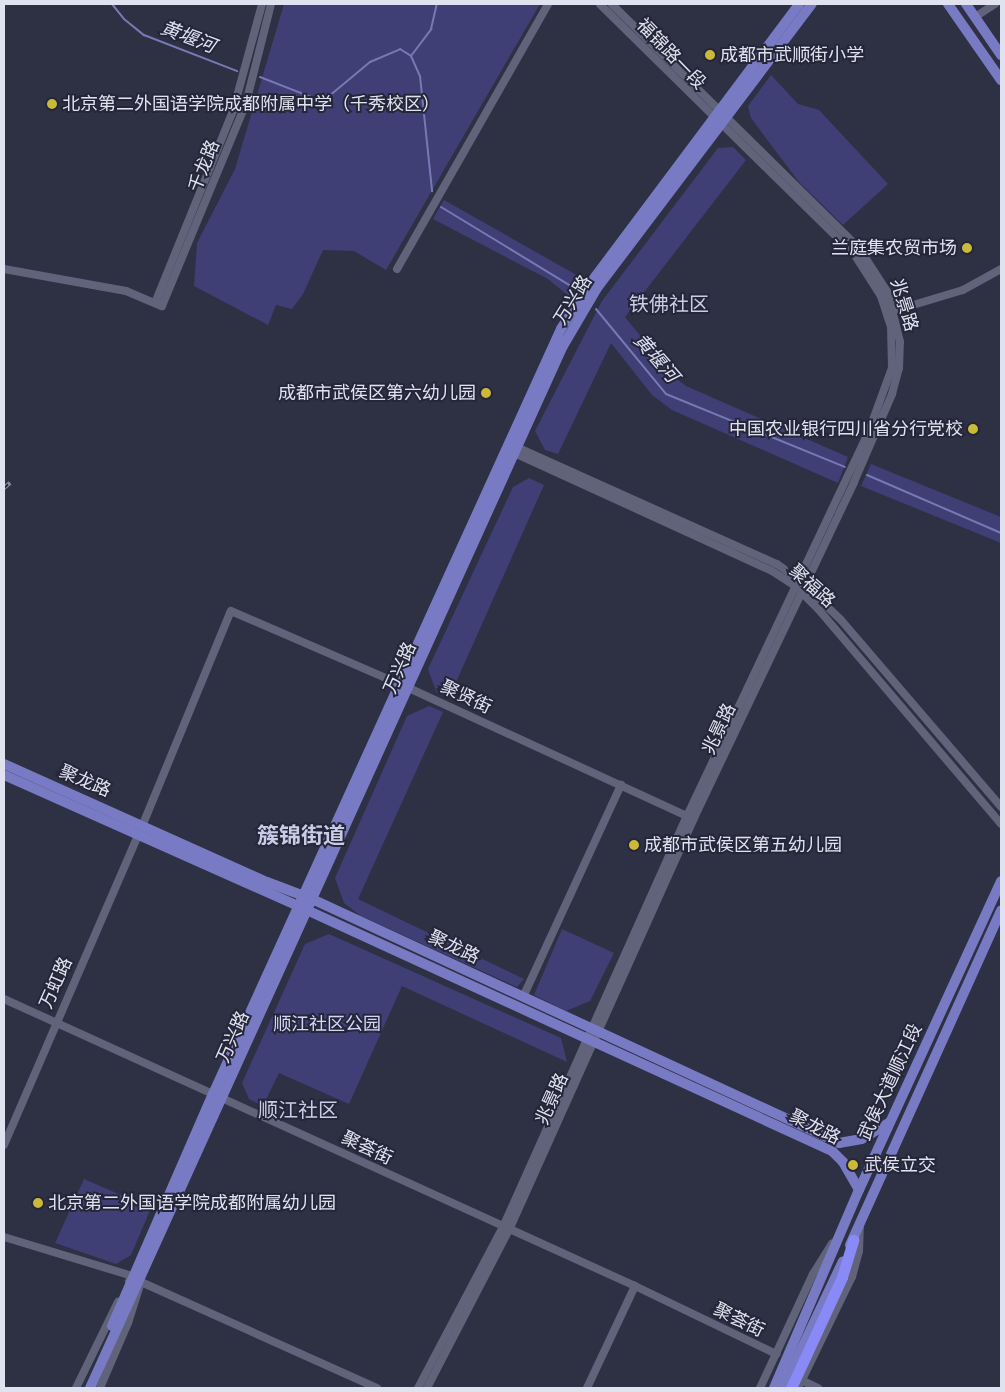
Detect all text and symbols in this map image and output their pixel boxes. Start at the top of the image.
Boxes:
street label: 福锦路一段 [632,14,710,94]
water label: 黄堰河 [157,16,219,58]
place label: 成都市武顺街小学 [720,44,864,66]
marker: 成都市武顺街小学 [704,49,716,61]
place label: 北京第二外国语学院成都附属中学（千秀校区） [62,93,440,115]
marker: 北京第二外国语学院成都附属中学（千秀校区） [46,98,58,110]
street label: 千龙路 [184,137,224,195]
place label: 兰庭集农贸市场 [831,237,957,259]
marker: 兰庭集农贸市场 [961,242,973,254]
street label: 万兴路 [550,271,596,329]
street label: 兆景路 [886,276,922,334]
district label: 铁佛社区 [629,292,709,316]
water label: 黄堰河 [629,329,683,387]
place label: 成都市武侯区第六幼儿园 [278,382,476,404]
marker: 成都市武侯区第六幼儿园 [480,387,492,399]
place label: 中国农业银行四川省分行党校 [729,418,963,440]
marker: 中国农业银行四川省分行党校 [967,423,979,435]
street label: 聚福路 [785,560,839,612]
street label: 万兴路 [379,639,421,697]
street label: 聚贤街 [437,676,495,718]
street label: 兆景路 [698,700,740,758]
street label: 聚龙路 [56,761,114,801]
district label: 簇锦街道 [257,823,345,849]
place label: 成都市武侯区第五幼儿园 [644,834,842,856]
marker: 成都市武侯区第五幼儿园 [628,839,640,851]
street label: 聚龙路 [425,926,483,968]
street label: 万虹路 [35,954,77,1012]
street label: 万兴路 [212,1008,254,1066]
park label: 顺江社区公园 [273,1013,381,1035]
street label: 武侯大道顺江段 [854,1020,926,1144]
street label: 兆景路 [531,1070,573,1128]
district label: 顺江社区 [258,1098,338,1122]
street label: 聚龙路 [786,1105,844,1149]
street label: 聚荟街 [338,1127,396,1169]
place label: 武侯立交 [864,1154,936,1176]
marker: 武侯立交 [846,1158,860,1172]
place label: 北京第二外国语学院成都附属幼儿园 [48,1192,336,1214]
marker: 北京第二外国语学院成都附属幼儿园 [32,1197,44,1209]
street label: 聚荟街 [710,1298,768,1342]

